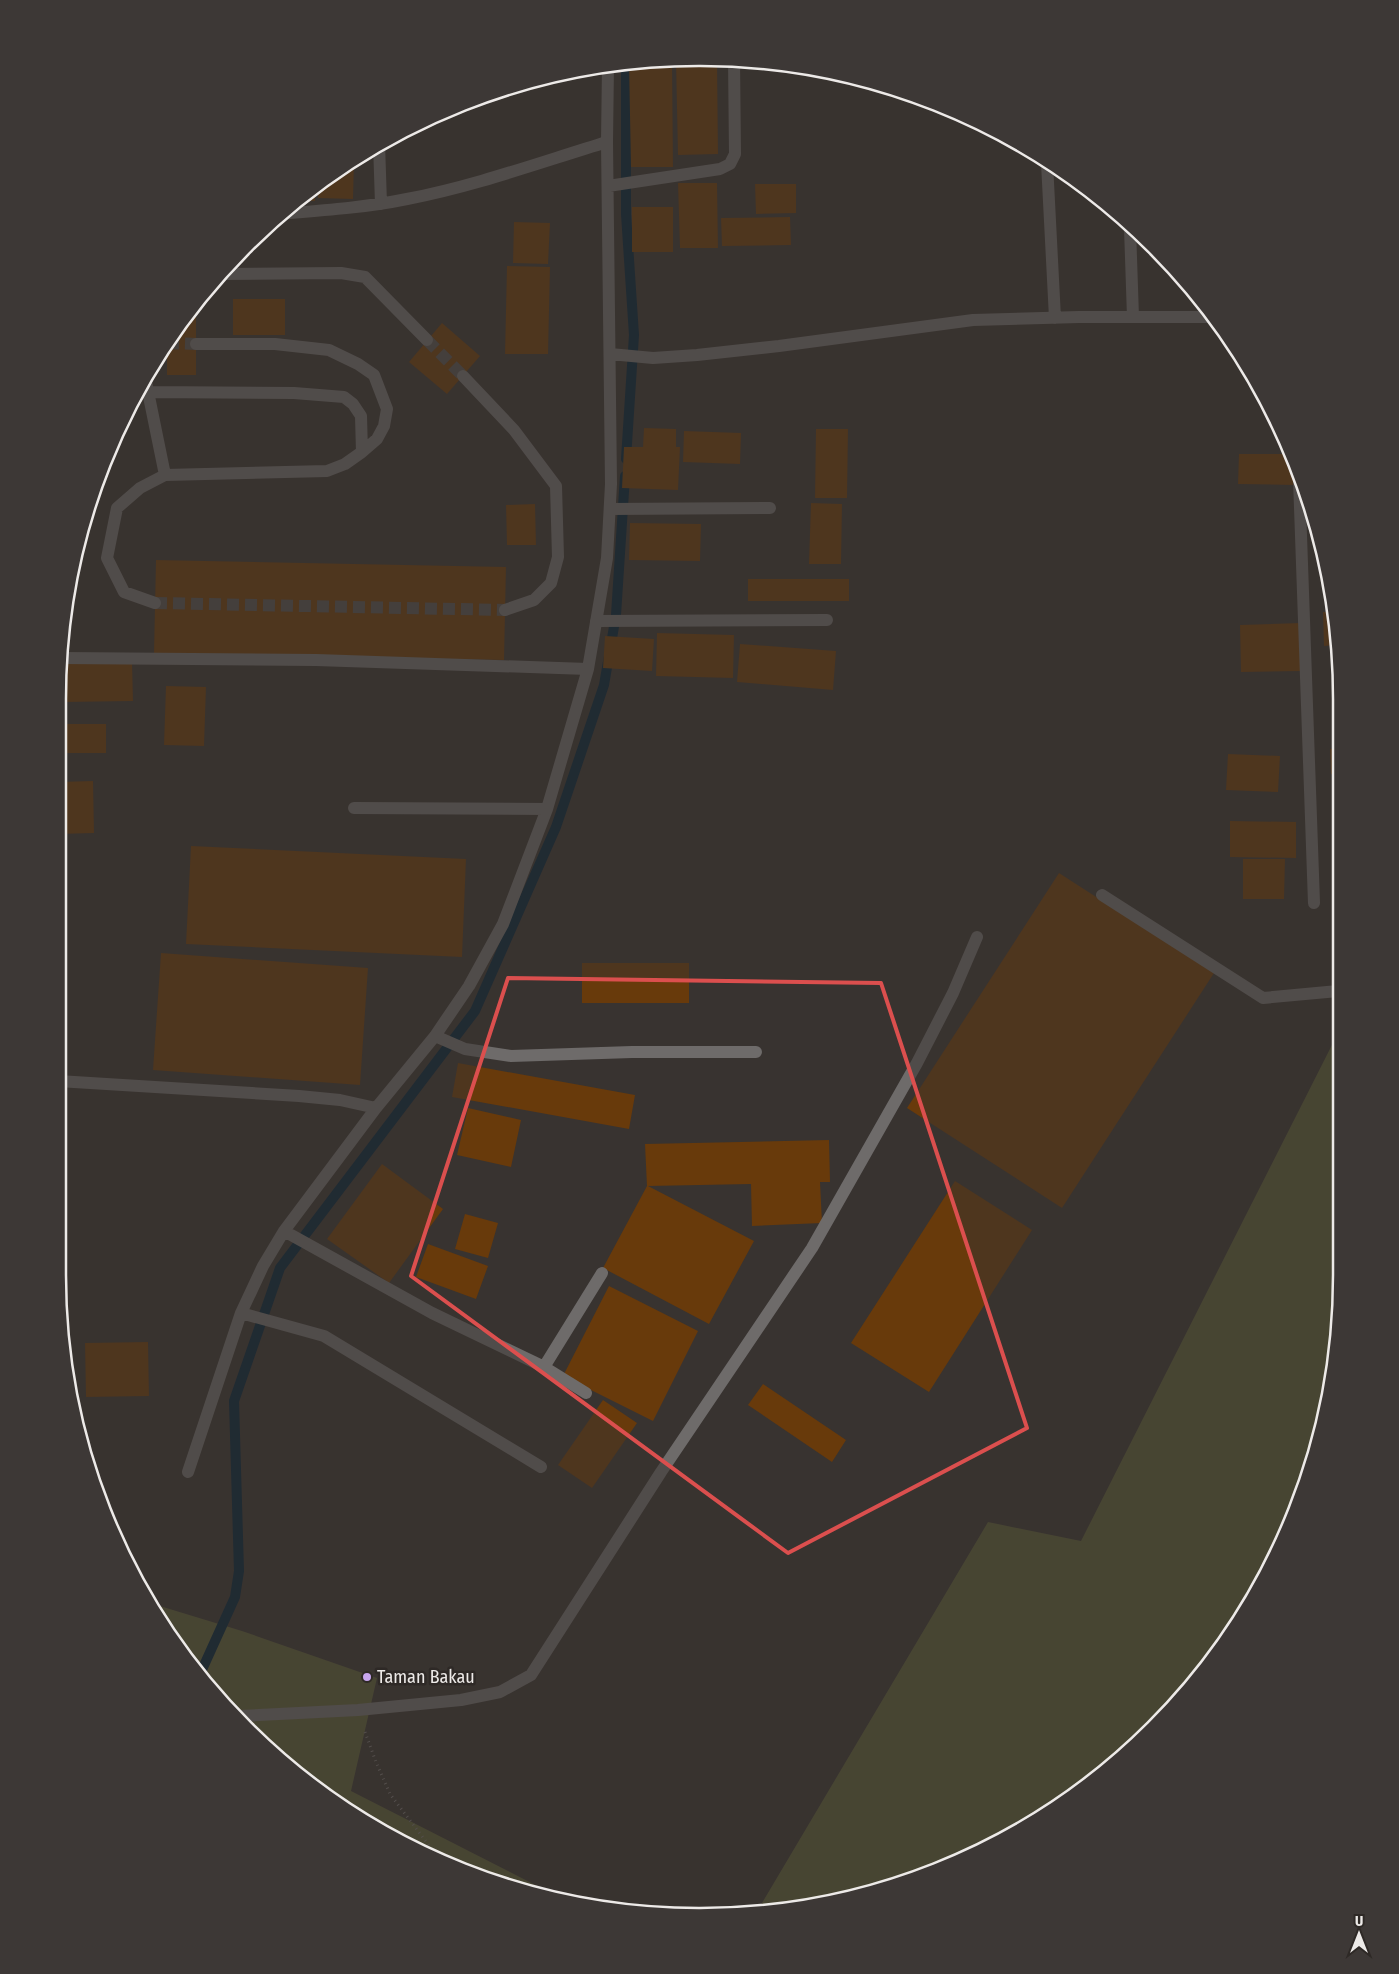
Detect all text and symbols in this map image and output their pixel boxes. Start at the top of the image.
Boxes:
place label: Taman Bakau [377,1666,475,1688]
marker: Taman Bakau [361,1671,373,1683]
north arrow [1334,1909,1384,1959]
text: U [1355,1913,1363,1930]

